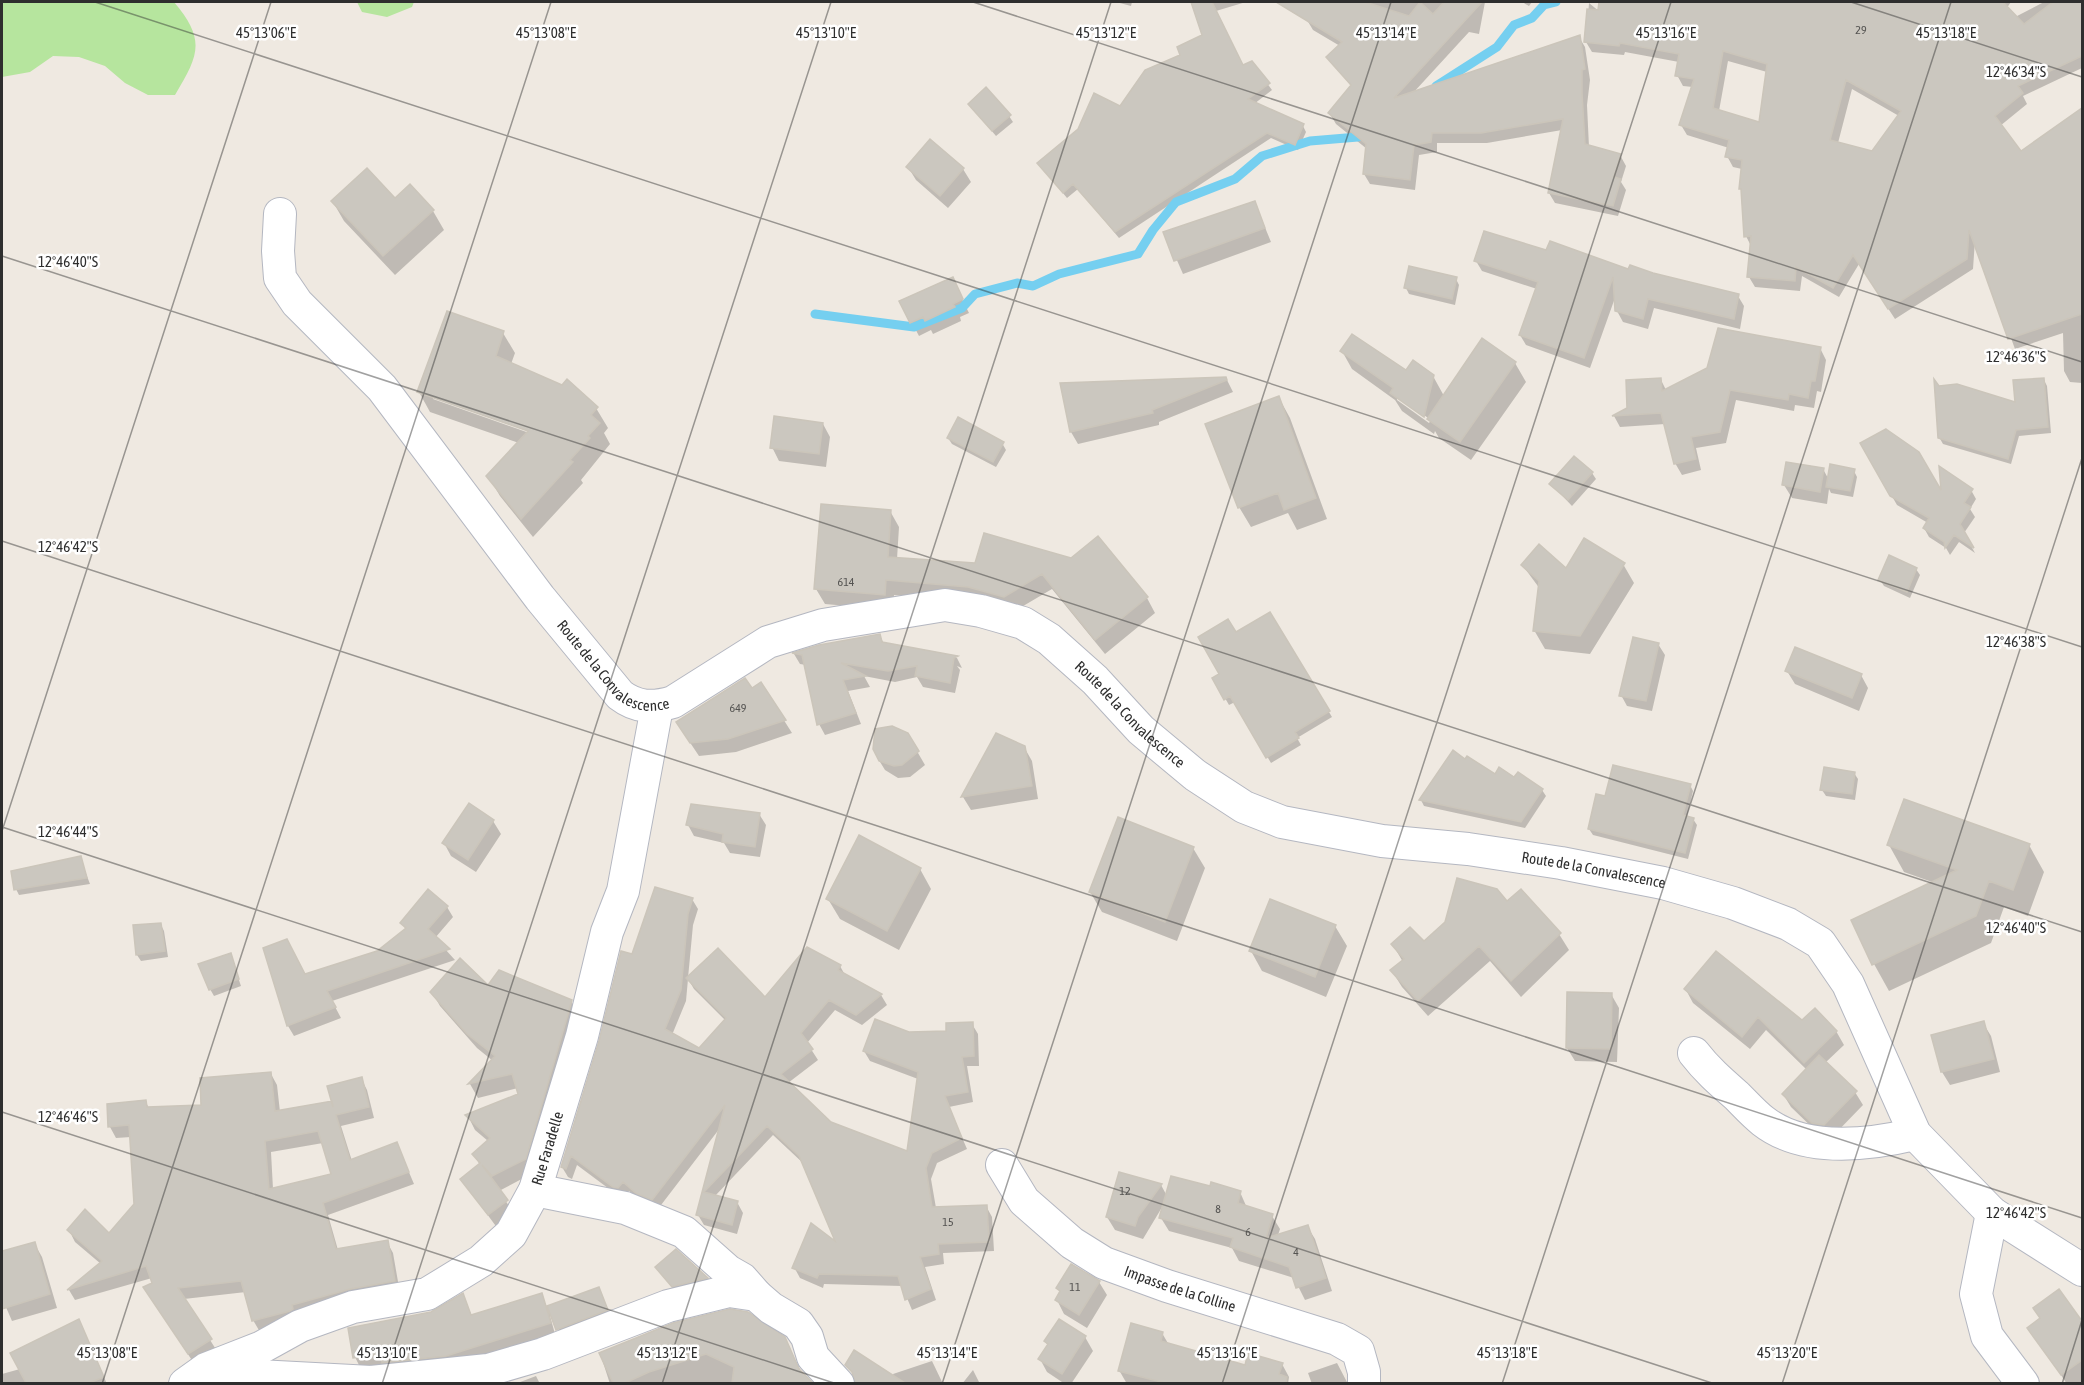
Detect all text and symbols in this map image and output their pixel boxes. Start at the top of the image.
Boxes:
house number: 29 [1855,23,1867,37]
text: 45°13'06"E [236,24,297,41]
text: 45°13'08"E [516,24,577,41]
text: 45°13'10"E [796,24,857,41]
text: 45°13'12"E [1076,24,1137,41]
text: 45°13'14"E [1356,24,1417,41]
text: 45°13'16"E [1636,24,1697,41]
text: 45°13'18"E [1916,24,1977,41]
text: 12°46'34"S [1986,63,2046,80]
text: 12°46'40"S [38,253,98,270]
text: 12°46'36"S [1986,348,2046,365]
text: 12°46'42"S [38,538,98,555]
house number: 614 [838,575,855,589]
street label: Route de la Convalescence [554,617,671,714]
text: 12°46'38"S [1986,633,2046,650]
street label: Route de la Convalescence [1072,657,1189,771]
house number: 649 [730,701,747,715]
text: 12°46'44"S [38,823,98,840]
street label: Route de la Convalescence [1521,848,1667,891]
text: 12°46'40"S [1986,919,2046,936]
text: 12°46'46"S [38,1108,98,1125]
street label: Rue Faradelle [528,1109,566,1187]
house number: 12 [1119,1184,1131,1198]
house number: 8 [1215,1202,1221,1216]
text: 12°46'42"S [1986,1204,2046,1221]
house number: 15 [942,1215,954,1229]
house number: 6 [1245,1225,1251,1239]
house number: 4 [1293,1245,1299,1259]
street label: Impasse de la Colline [1122,1262,1238,1315]
house number: 11 [1069,1280,1081,1294]
text: 45°13'08"E [77,1344,138,1361]
text: 45°13'10"E [357,1344,418,1361]
text: 45°13'12"E [637,1344,698,1361]
text: 45°13'14"E [917,1344,978,1361]
text: 45°13'16"E [1197,1344,1258,1361]
text: 45°13'18"E [1477,1344,1538,1361]
text: 45°13'20"E [1757,1344,1818,1361]

